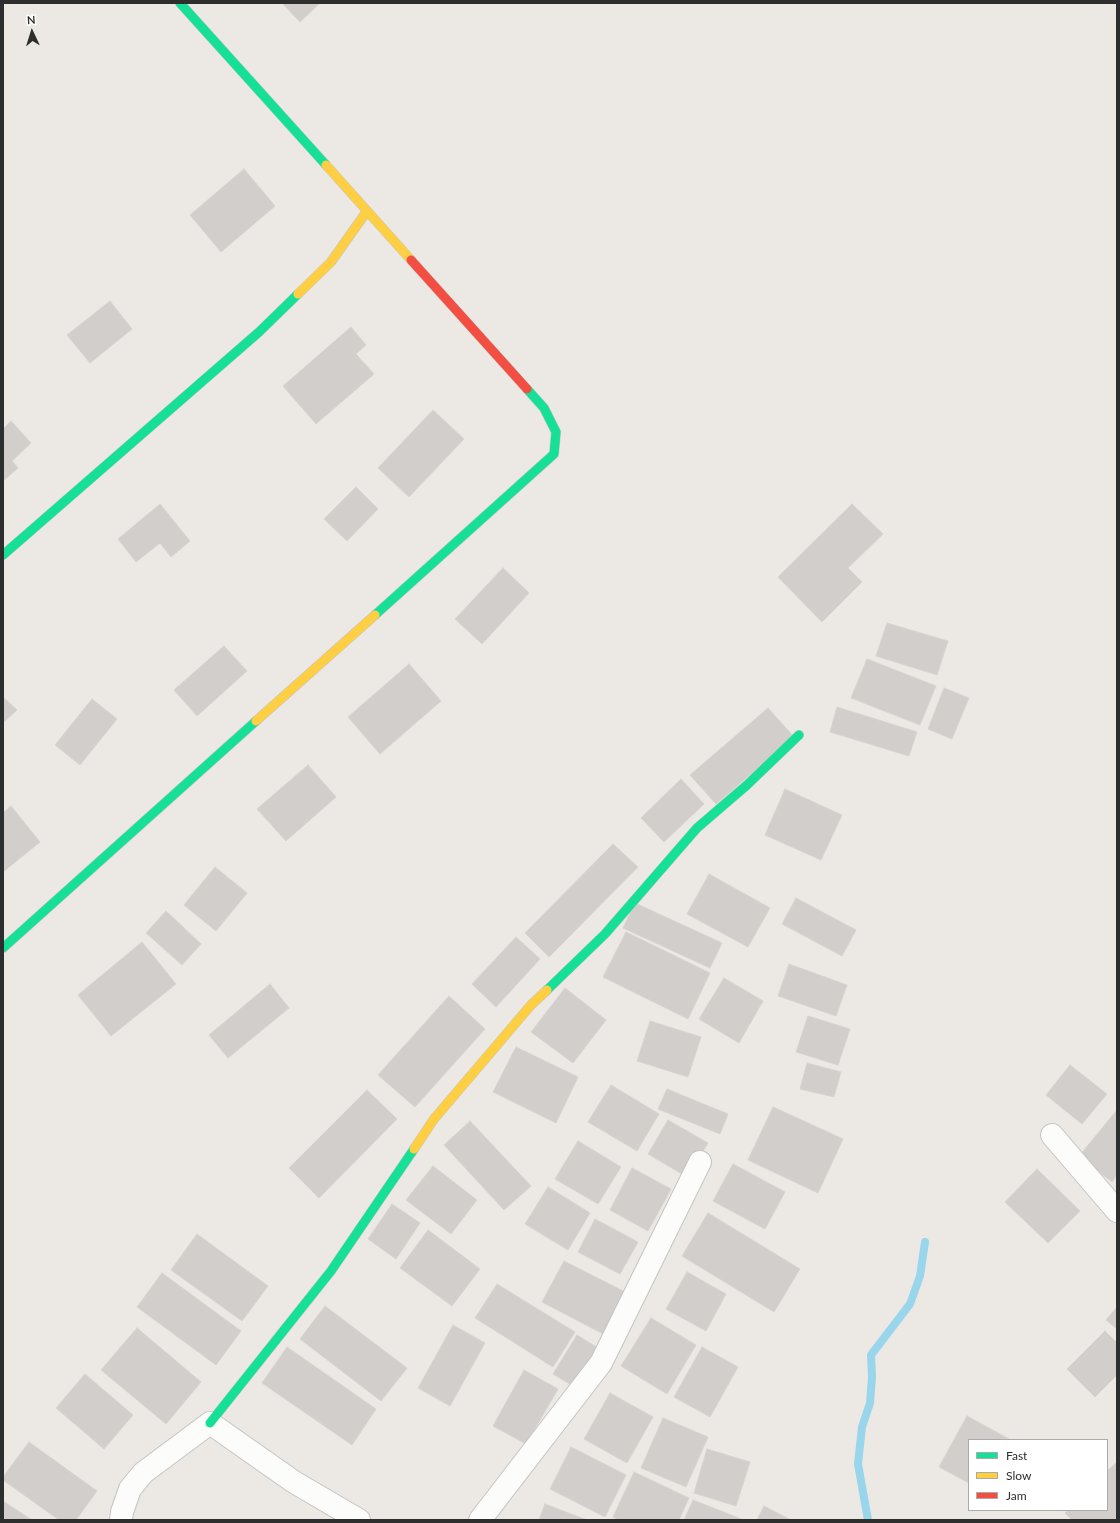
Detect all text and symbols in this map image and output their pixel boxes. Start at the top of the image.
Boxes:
north arrow [12,12,52,52]
text: N [26,13,36,26]
legend [968,1439,1108,1511]
text: Fast [1006,1448,1027,1463]
text: Slow [1006,1468,1031,1483]
text: Jam [1006,1488,1027,1503]

